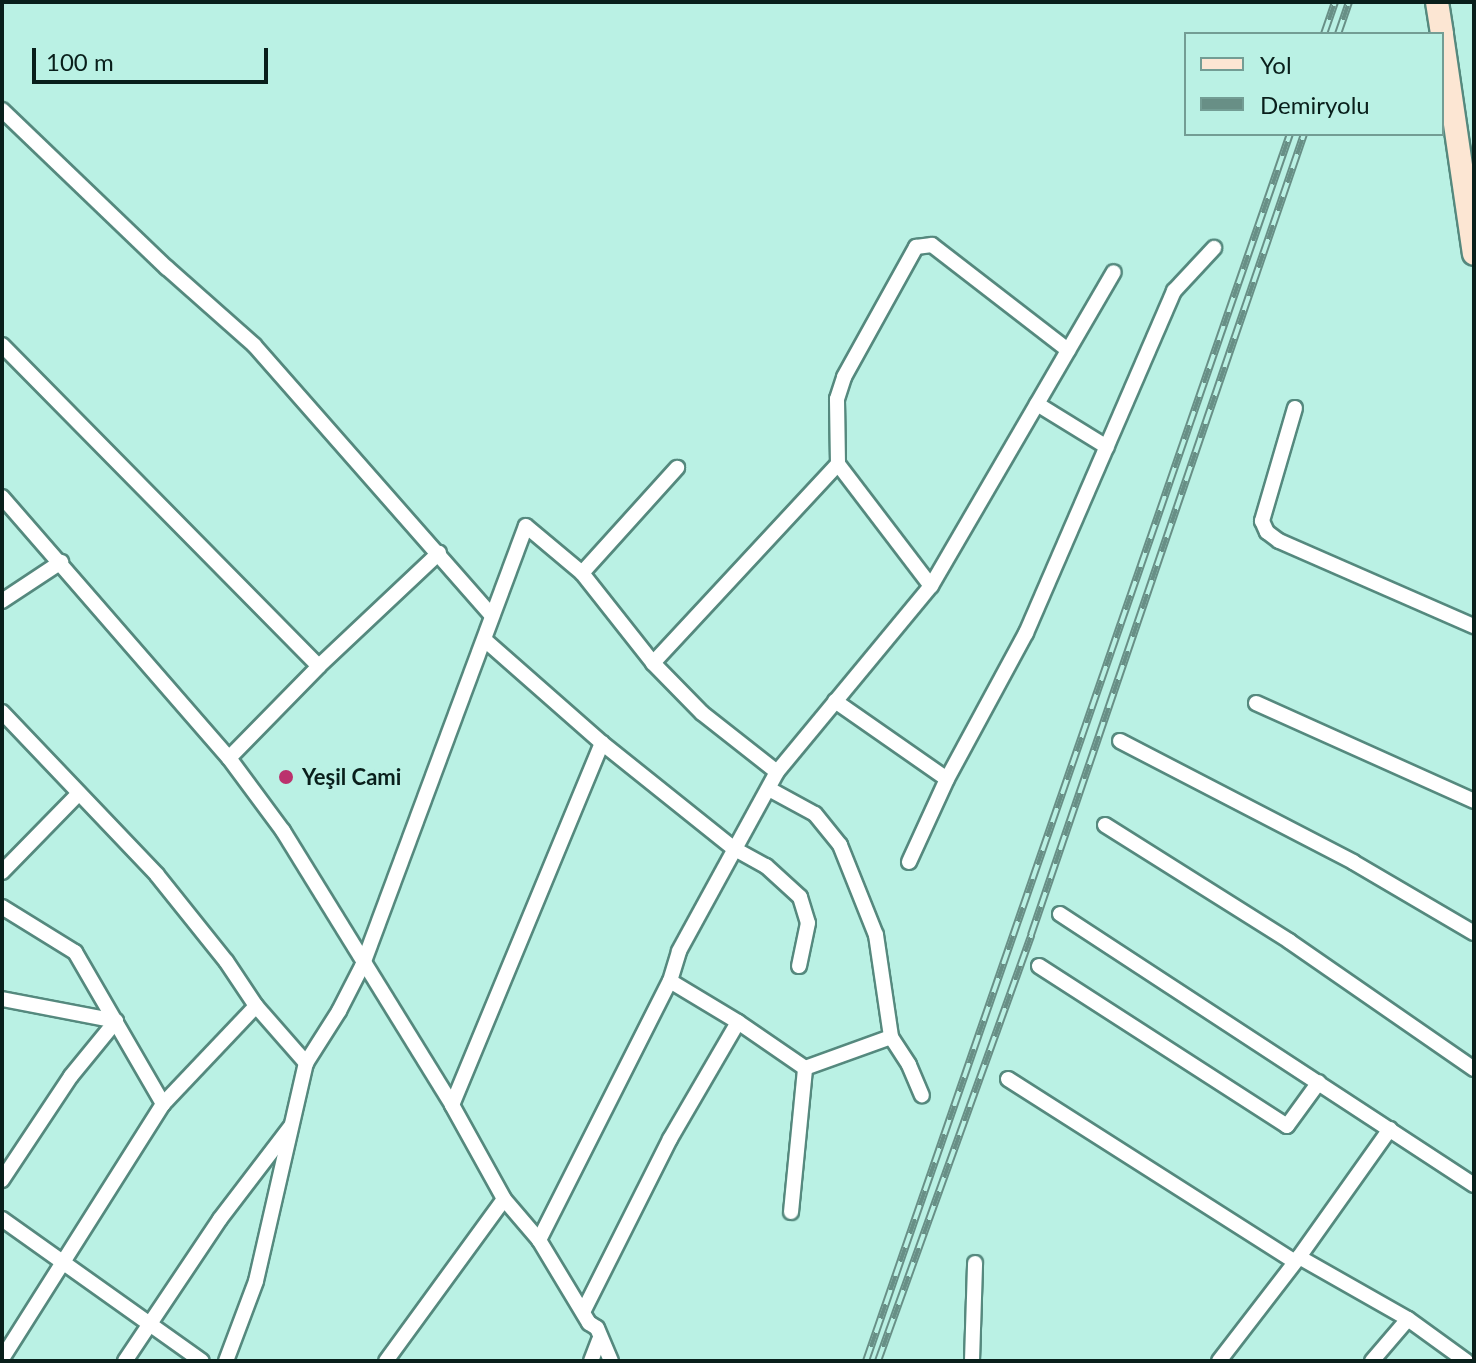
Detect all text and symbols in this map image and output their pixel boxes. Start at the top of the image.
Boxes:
scale bar [36,32,272,82]
legend [1184,32,1444,136]
text: 100 m [46,47,114,76]
text: Yol [1260,50,1292,79]
text: Demiryolu [1260,90,1370,119]
place label: Yeşil Cami [302,764,401,790]
marker: Yeşil Cami [277,768,295,786]

